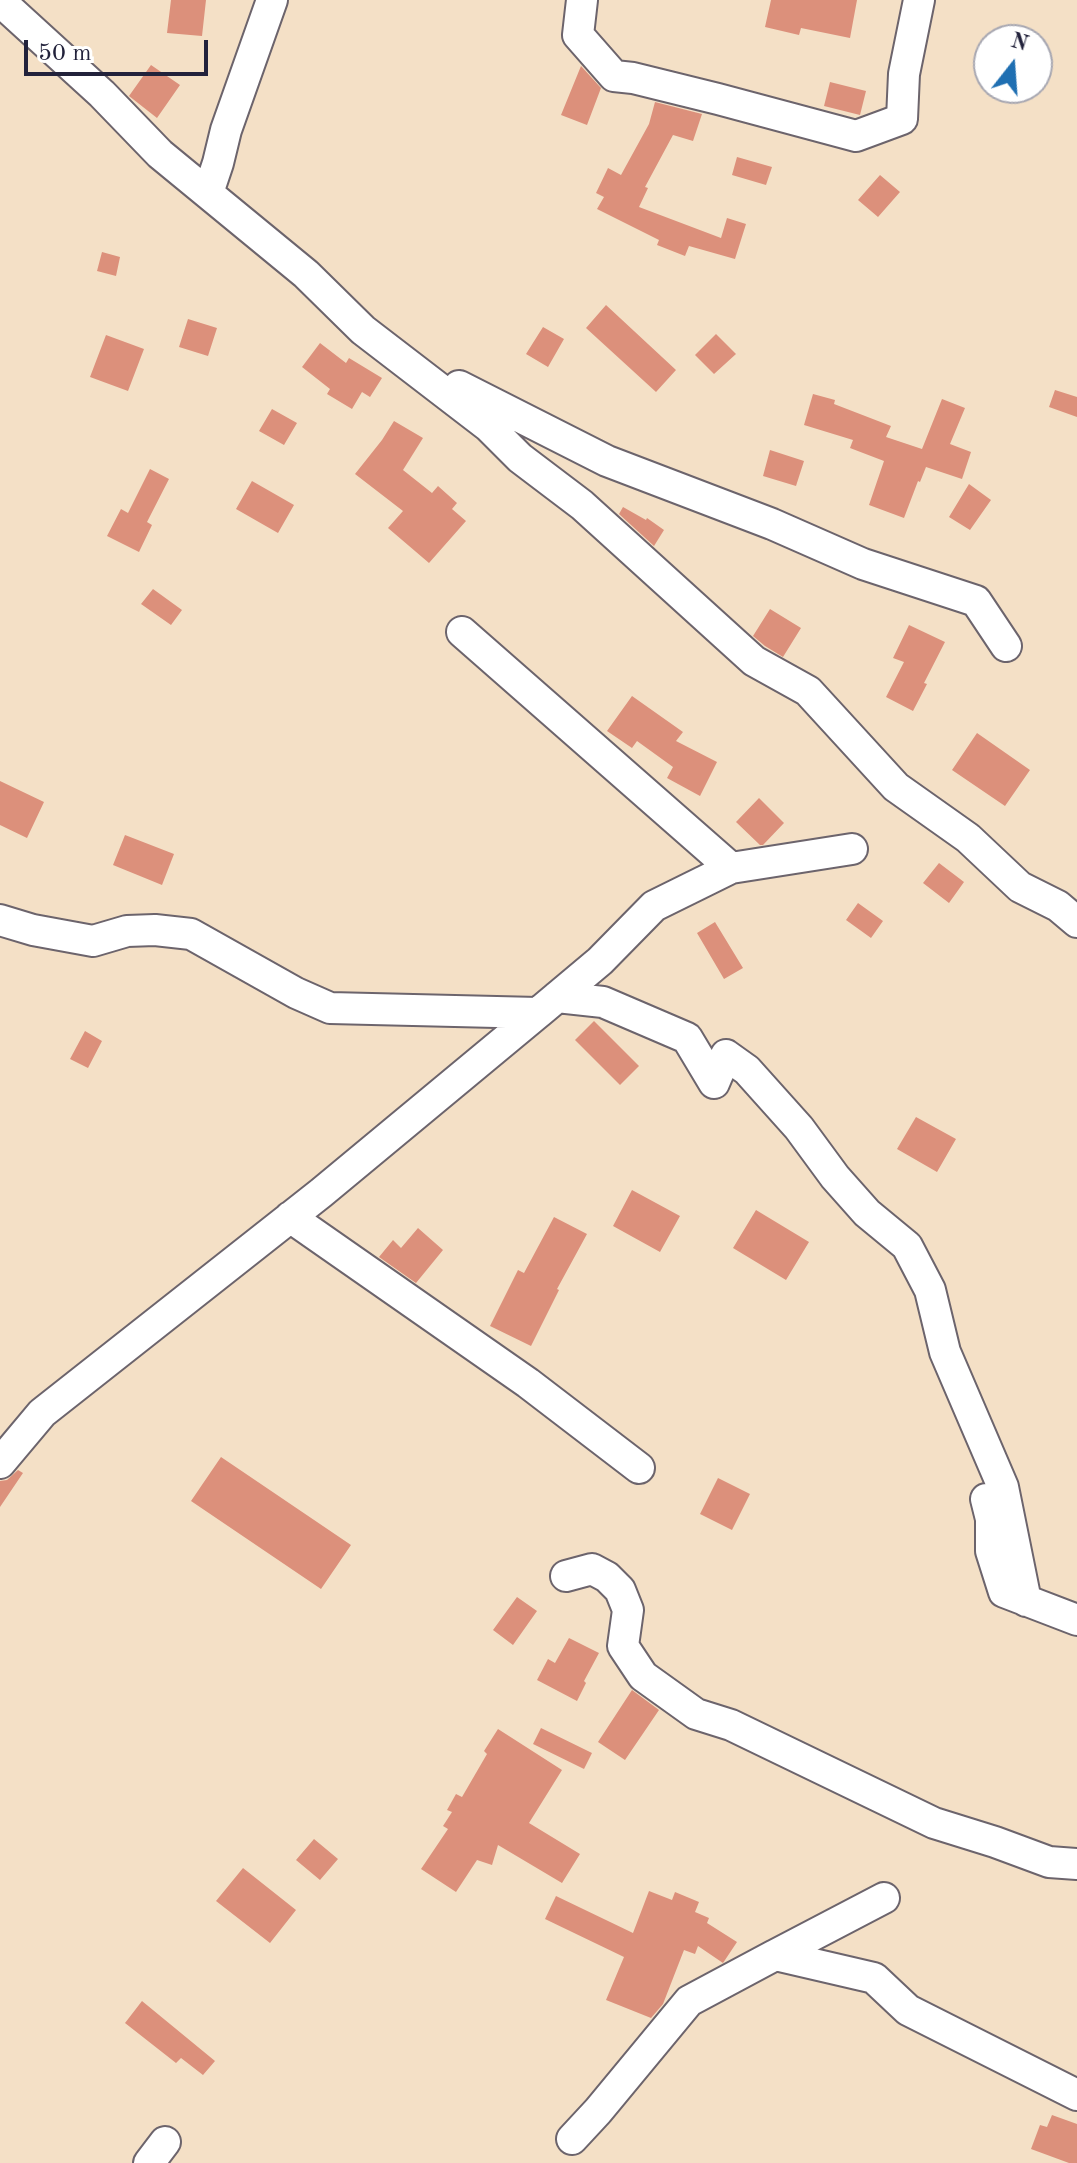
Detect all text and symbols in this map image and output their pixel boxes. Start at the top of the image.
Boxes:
scale bar [28,24,212,74]
north arrow [973,24,1053,104]
text: N [1008,30,1031,56]
text: 50 m [38,42,92,66]

